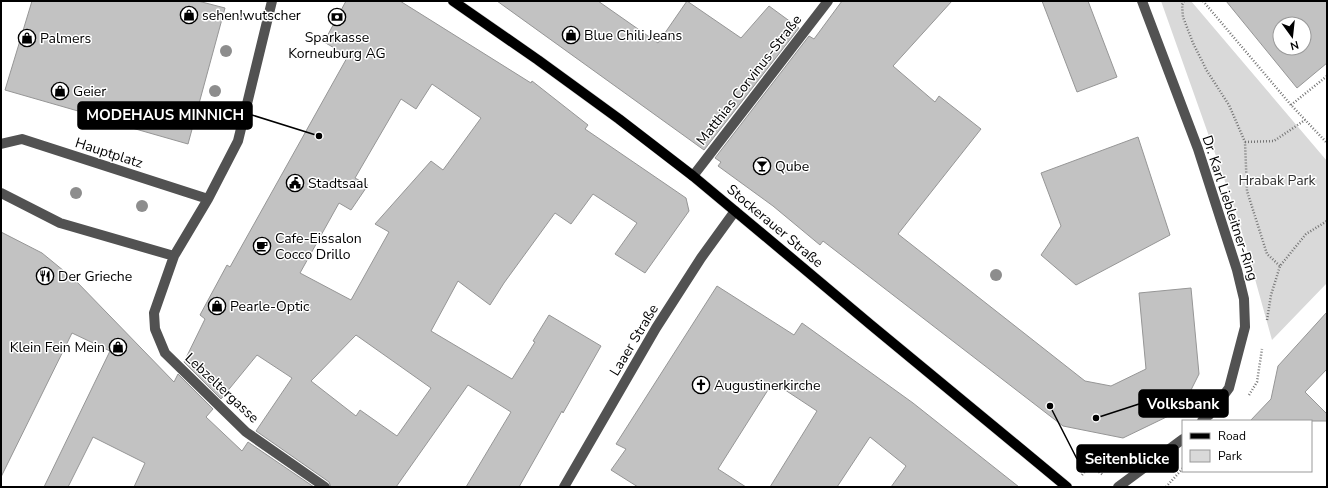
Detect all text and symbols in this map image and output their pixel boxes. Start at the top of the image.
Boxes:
shop icon: sehen!wutscher [179,5,199,25]
place label: sehen!wutscher [202,6,301,25]
bank icon: Sparkasse Korneuburg AG [327,7,347,27]
street label: Matthias Corvinus-Straße [692,11,806,149]
north arrow [1272,16,1312,56]
shop icon: Blue Chili Jeans [561,25,581,45]
place label: Blue Chili Jeans [584,26,682,45]
shop icon: Palmers [17,28,37,48]
place label: Sparkasse Korneuburg AG [288,28,386,63]
place label: Palmers [40,29,91,48]
text: N [1289,37,1300,53]
shop icon: Geier [50,81,70,101]
place label: Geier [73,82,106,101]
callout: MODEHAUS MINNICH [78,102,252,129]
text: MODEHAUS MINNICH [86,105,244,125]
street label: Hauptplatz [73,133,146,173]
street label: Dr. Karl Liebleitner-Ring [1198,133,1262,283]
bar icon: Qube [752,156,772,176]
place label: Qube [775,157,809,176]
park label: Hrabak Park [1238,171,1317,190]
public building icon: Stadtsaal [285,173,305,193]
place label: Stadtsaal [308,174,369,193]
street label: Stockerauer Straße [723,180,827,272]
place label: Cafe-Eissalon Cocco Drillo [275,229,362,264]
cafe icon: Cafe-Eissalon Cocco Drillo [252,236,272,256]
restaurant icon: Der Grieche [35,266,55,286]
place label: Der Grieche [58,267,132,286]
shop icon: Pearle-Optic [207,296,227,316]
place label: Pearle-Optic [230,297,310,316]
street label: Laaer Straße [605,301,663,379]
shop icon: Klein Fein Mein [108,337,128,357]
place label: Klein Fein Mein [10,338,105,357]
street label: Lebzeltergasse [181,349,263,427]
church icon: Augustinerkirche [691,375,711,395]
place label: Augustinerkirche [714,376,820,395]
callout: Volksbank [1139,390,1228,417]
text: Volksbank [1146,394,1220,414]
legend [1182,420,1312,472]
text: Road [1218,428,1246,444]
callout: Seitenblicke [1077,445,1178,472]
text: Park [1218,448,1243,464]
text: Seitenblicke [1085,449,1169,469]

